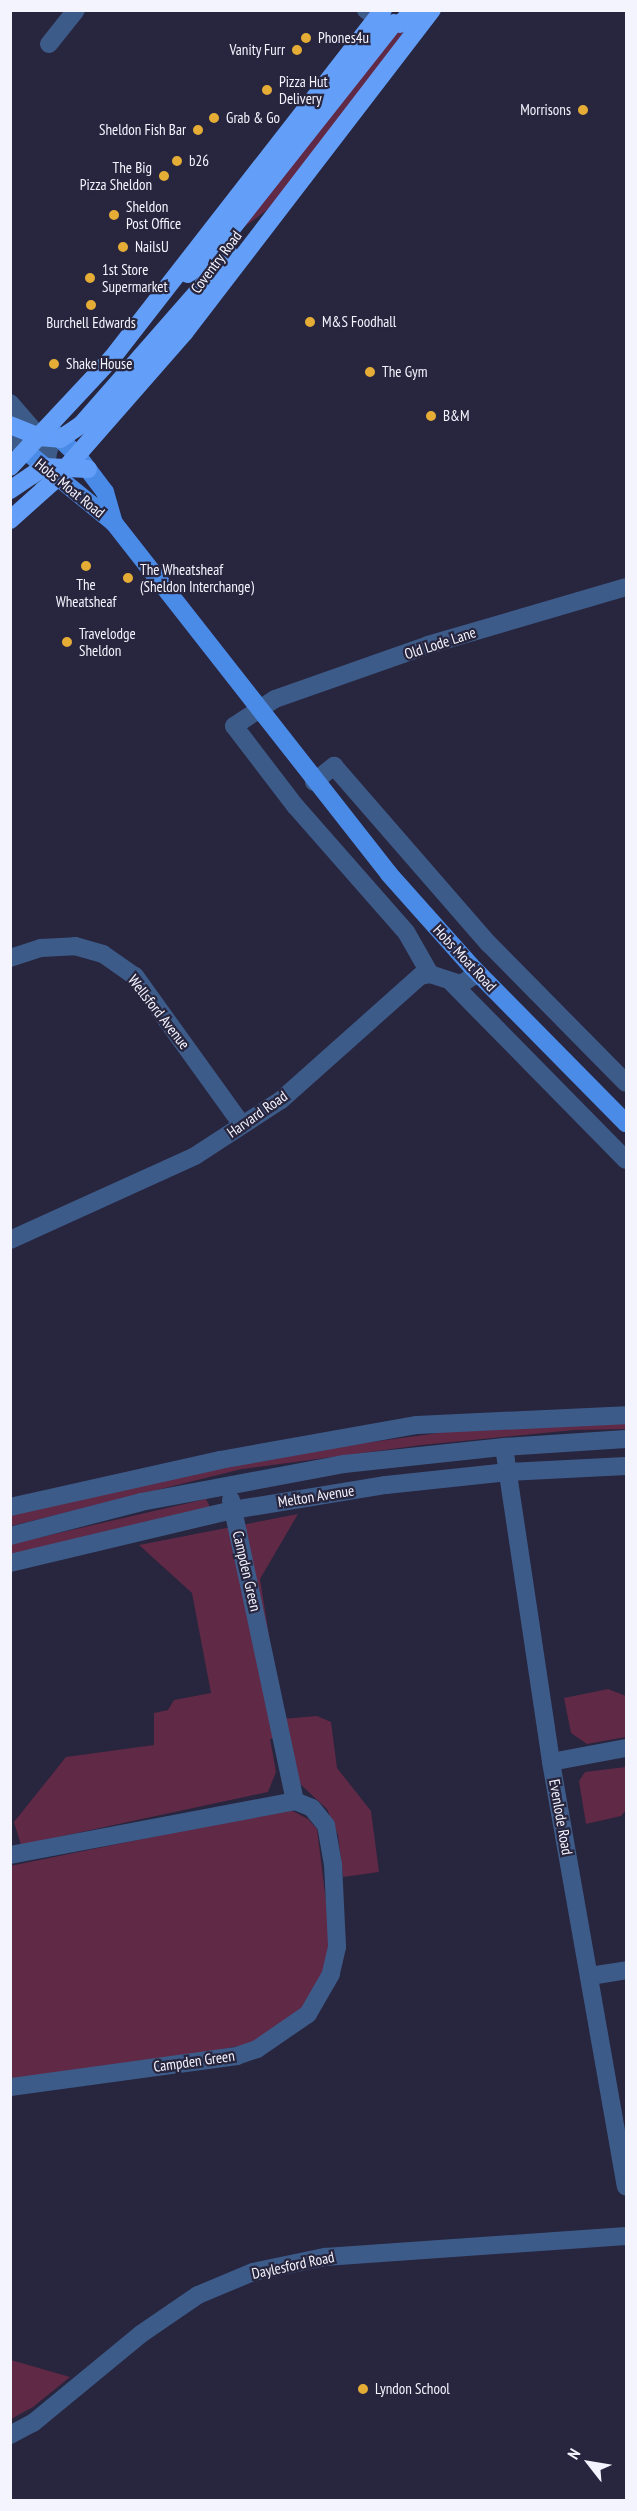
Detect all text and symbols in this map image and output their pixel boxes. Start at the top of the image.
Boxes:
place label: Phones4u [318,29,369,47]
marker: Phones4u [299,31,313,45]
place label: Vanity Furr [229,41,285,59]
marker: Vanity Furr [290,43,304,57]
place label: Pizza Hut Delivery [279,72,328,107]
marker: Pizza Hut Delivery [260,83,274,97]
place label: Morrisons [520,101,571,119]
marker: Morrisons [576,103,590,117]
place label: Grab & Go [226,109,280,127]
marker: Grab & Go [207,111,221,125]
place label: Sheldon Fish Bar [99,121,186,139]
marker: Sheldon Fish Bar [191,123,205,137]
place label: b26 [189,152,209,170]
marker: b26 [170,154,184,168]
place label: The Big Pizza Sheldon [80,158,152,193]
marker: The Big Pizza Sheldon [157,169,171,183]
place label: Sheldon Post Office [126,197,181,232]
marker: Sheldon Post Office [107,208,121,222]
street label: Coventry Road [187,227,245,297]
place label: NailsU [135,238,169,256]
marker: NailsU [116,240,130,254]
place label: 1st Store Supermarket [102,260,168,295]
marker: 1st Store Supermarket [83,271,97,285]
marker: Burchell Edwards [84,298,98,312]
place label: M&S Foodhall [322,313,396,331]
place label: Burchell Edwards [46,314,136,332]
marker: M&S Foodhall [303,315,317,329]
place label: Shake House [66,355,132,373]
marker: Shake House [47,357,61,371]
place label: The Gym [382,363,427,381]
marker: The Gym [363,365,377,379]
place label: B&M [443,407,469,425]
marker: B&M [424,409,438,423]
street label: Hobs Moat Road [32,455,108,521]
marker: The Wheatsheaf [79,559,93,573]
place label: The Wheatsheaf (Sheldon Interchange) [140,560,254,595]
marker: The Wheatsheaf (Sheldon Interchange) [121,571,135,585]
place label: The Wheatsheaf [56,575,116,610]
street label: Old Lode Lane [402,623,478,663]
place label: Travelodge Sheldon [79,624,136,659]
marker: Travelodge Sheldon [60,635,74,649]
street label: Hobs Moat Road [430,921,500,995]
street label: Wellsford Avenue [124,971,194,1053]
street label: Harvard Road [223,1087,291,1141]
street label: Melton Avenue [276,1481,356,1511]
street label: Campden Green [229,1529,265,1613]
street label: Evenlode Road [545,1778,577,1856]
street label: Campden Green [152,2046,236,2076]
street label: Daylesford Road [250,2247,336,2283]
place label: Lyndon School [375,2380,450,2398]
marker: Lyndon School [356,2382,370,2396]
north arrow [559,2433,619,2493]
text: N [563,2445,584,2463]

